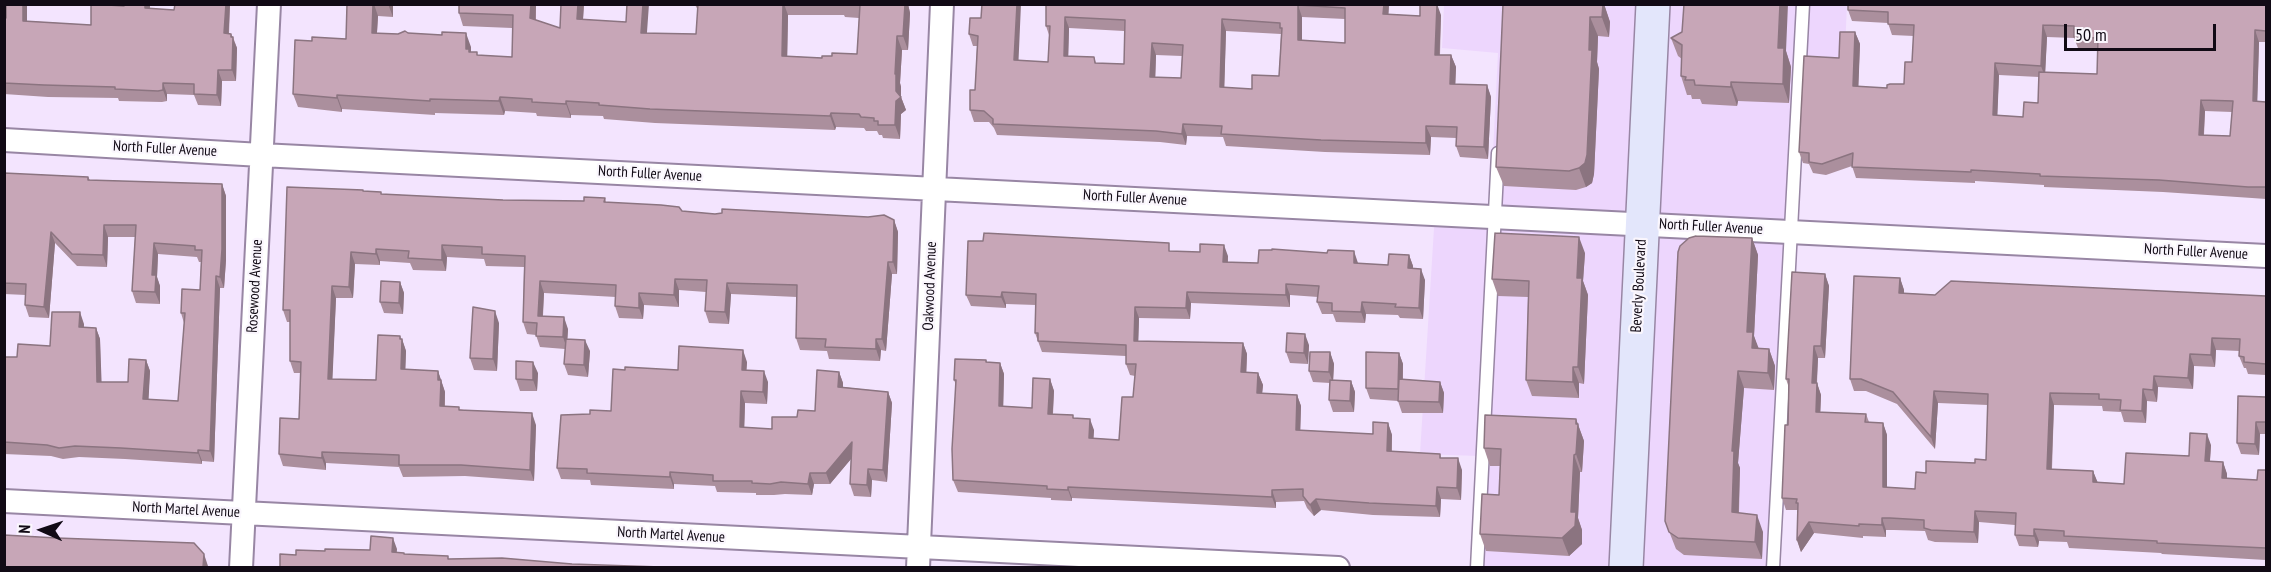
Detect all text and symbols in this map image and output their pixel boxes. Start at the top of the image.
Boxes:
scale bar [2067,12,2218,50]
text: 50 m [2075,23,2107,46]
street label: North Fuller Avenue [113,137,217,161]
street label: North Fuller Avenue [598,162,702,186]
street label: North Fuller Avenue [1083,186,1187,210]
street label: North Fuller Avenue [1659,215,1763,239]
street label: Rosewood Avenue [244,239,266,333]
street label: Beverly Boulevard [1628,239,1650,333]
street label: North Fuller Avenue [2144,240,2248,264]
street label: Oakwood Avenue [919,241,941,331]
street label: North Martel Avenue [132,498,240,522]
north arrow [12,500,72,560]
street label: North Martel Avenue [617,523,725,547]
text: N [14,524,34,534]

